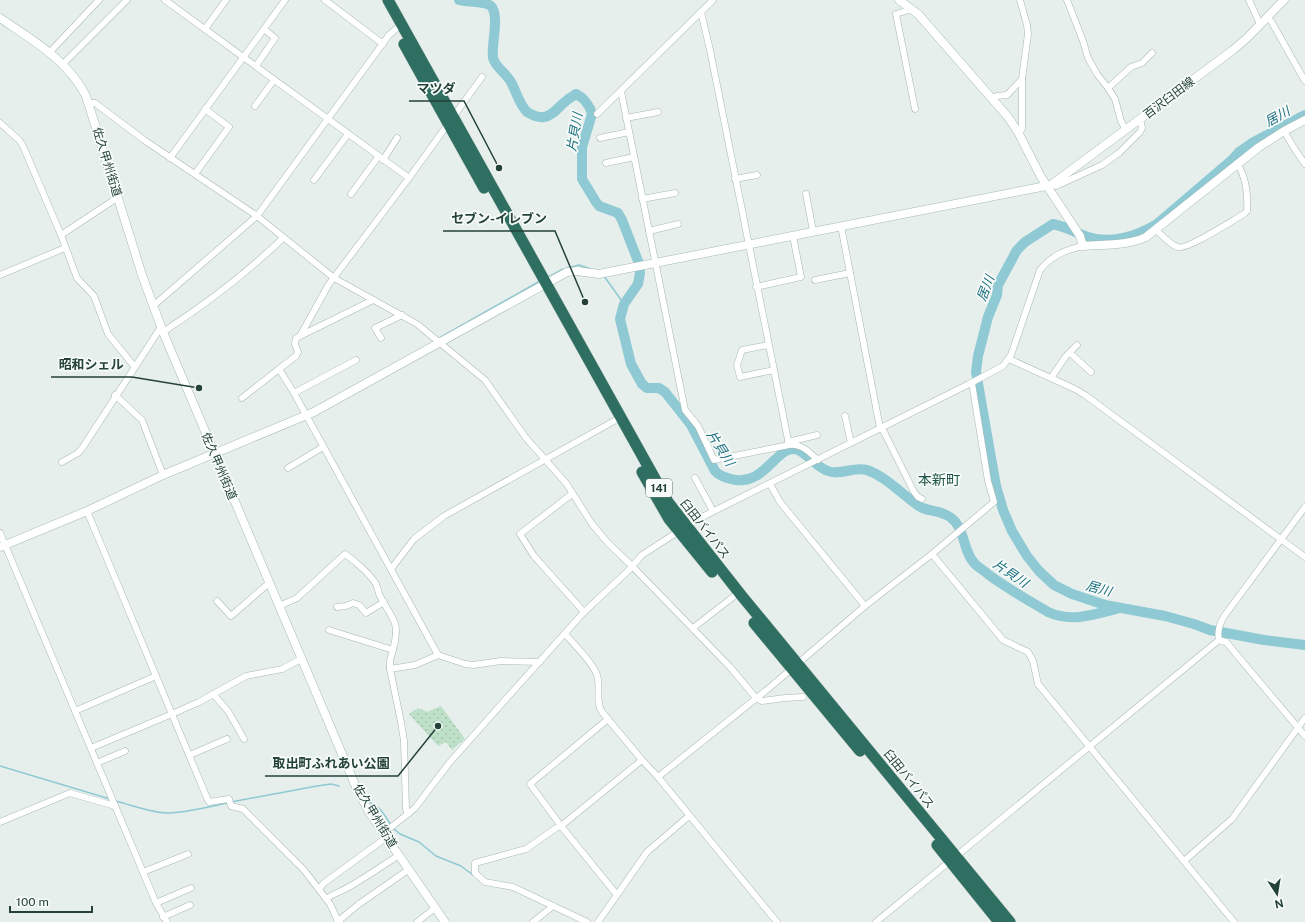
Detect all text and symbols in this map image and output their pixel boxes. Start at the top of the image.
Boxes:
street label: 百沢臼田線 [1141,74,1197,122]
callout: マツダ [409,76,464,101]
text: マツダ [416,81,456,96]
water label: 居川 [1262,103,1294,129]
water label: 片貝川 [564,110,586,153]
street label: 佐久甲州街道 [90,126,124,198]
callout: セブン-イレブン [443,206,555,231]
text: セブン-イレブン [451,211,547,226]
water label: 居川 [974,271,998,303]
callout: 昭和シェル [51,352,132,377]
text: 昭和シェル [58,357,124,372]
water label: 片貝川 [704,428,739,470]
street label: 佐久甲州街道 [198,430,240,502]
district label: 本新町 [918,472,960,488]
road number: 141 [646,479,672,497]
street label: 臼田バイパス [677,496,733,562]
water label: 片貝川 [990,556,1033,592]
water label: 居川 [1084,578,1115,600]
street label: 臼田バイパス [881,747,937,811]
callout: 取出町ふれあい公園 [265,751,398,776]
text: 取出町ふれあい公園 [272,756,390,771]
street label: 佐久甲州街道 [350,782,400,850]
north arrow [1257,874,1297,914]
scale bar [10,888,92,914]
text: 100 m [16,895,49,909]
text: N [1274,897,1285,911]

